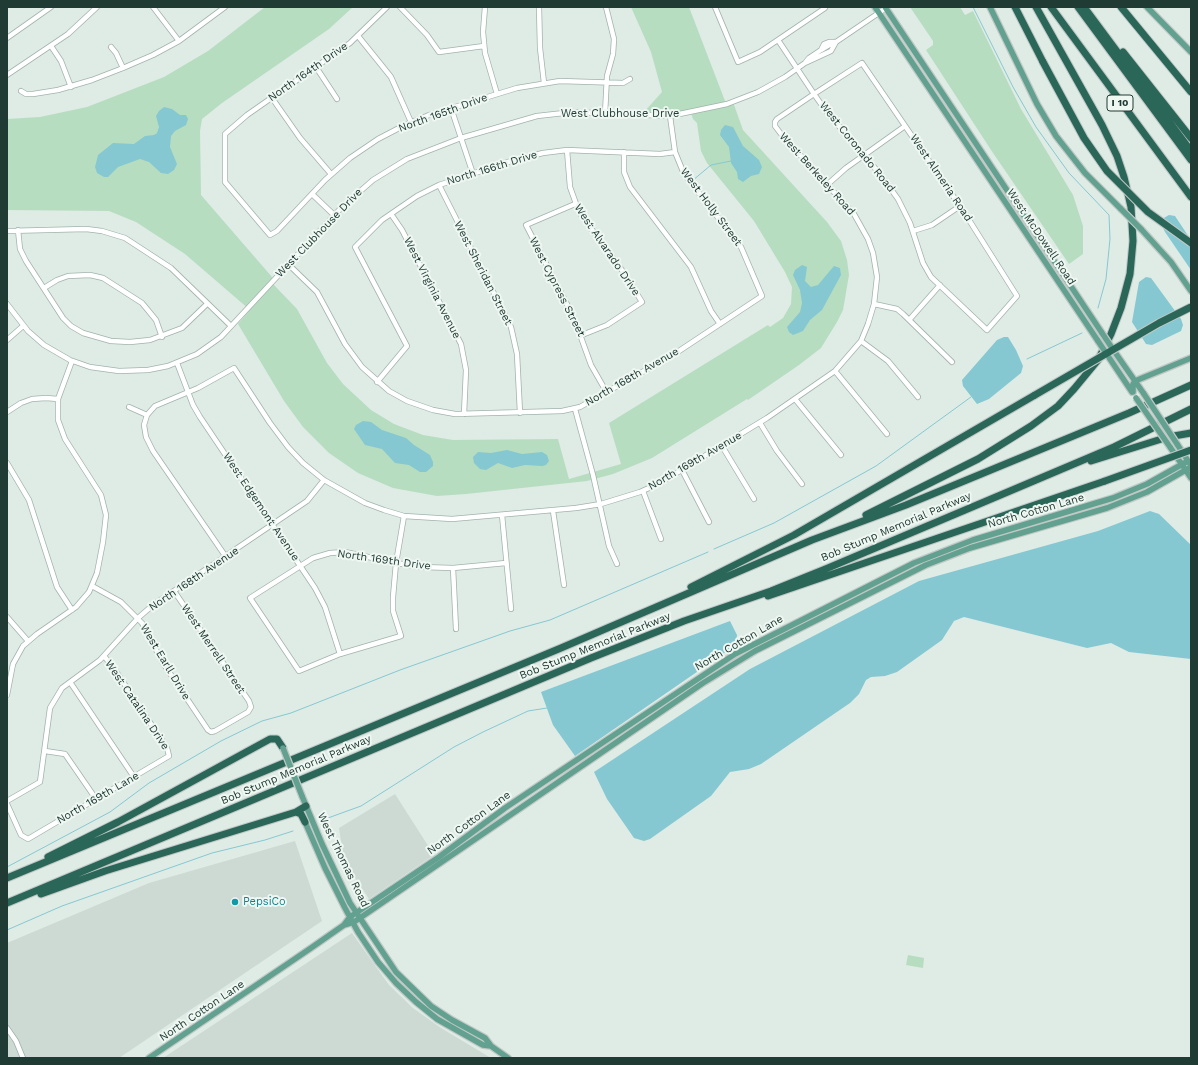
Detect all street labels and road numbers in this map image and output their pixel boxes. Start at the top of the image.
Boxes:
street label: North 164th Drive [266,40,350,104]
street label: North 165th Drive [397,91,489,135]
road number: I 10 [1107,95,1133,111]
street label: West Coronado Road [816,99,898,195]
street label: West Clubhouse Drive [561,107,679,121]
street label: West Berkeley Road [776,130,858,218]
street label: West Almeria Road [907,132,975,224]
street label: North 166th Drive [445,148,539,188]
street label: West Holly Street [677,165,745,249]
street label: West Clubhouse Drive [273,186,365,280]
street label: West McDowell Road [1004,186,1078,288]
street label: West Alvarado Drive [571,202,643,298]
street label: West Sheridan Street [451,219,515,327]
street label: West Virginia Avenue [401,235,463,341]
street label: West Cypress Street [526,235,588,339]
street label: North 168th Avenue [583,345,681,409]
street label: North 169th Avenue [646,429,744,493]
street label: West Edgemont Avenue [220,450,302,564]
street label: Bob Stump Memorial Parkway [819,489,973,565]
street label: North Cotton Lane [986,491,1086,531]
street label: North 168th Avenue [146,544,242,614]
street label: North 169th Drive [336,547,432,573]
street label: West Merrell Street [178,602,248,696]
street label: Bob Stump Memorial Parkway [518,610,672,682]
street label: North Cotton Lane [693,612,785,674]
street label: West Earll Drive [137,622,193,702]
street label: West Catalina Drive [102,658,172,752]
street label: Bob Stump Memorial Parkway [219,732,373,808]
street label: North 169th Lane [55,769,141,827]
street label: North Cotton Lane [425,788,513,858]
street label: West Thomas Road [314,811,372,909]
street label: North Cotton Lane [157,978,247,1044]

